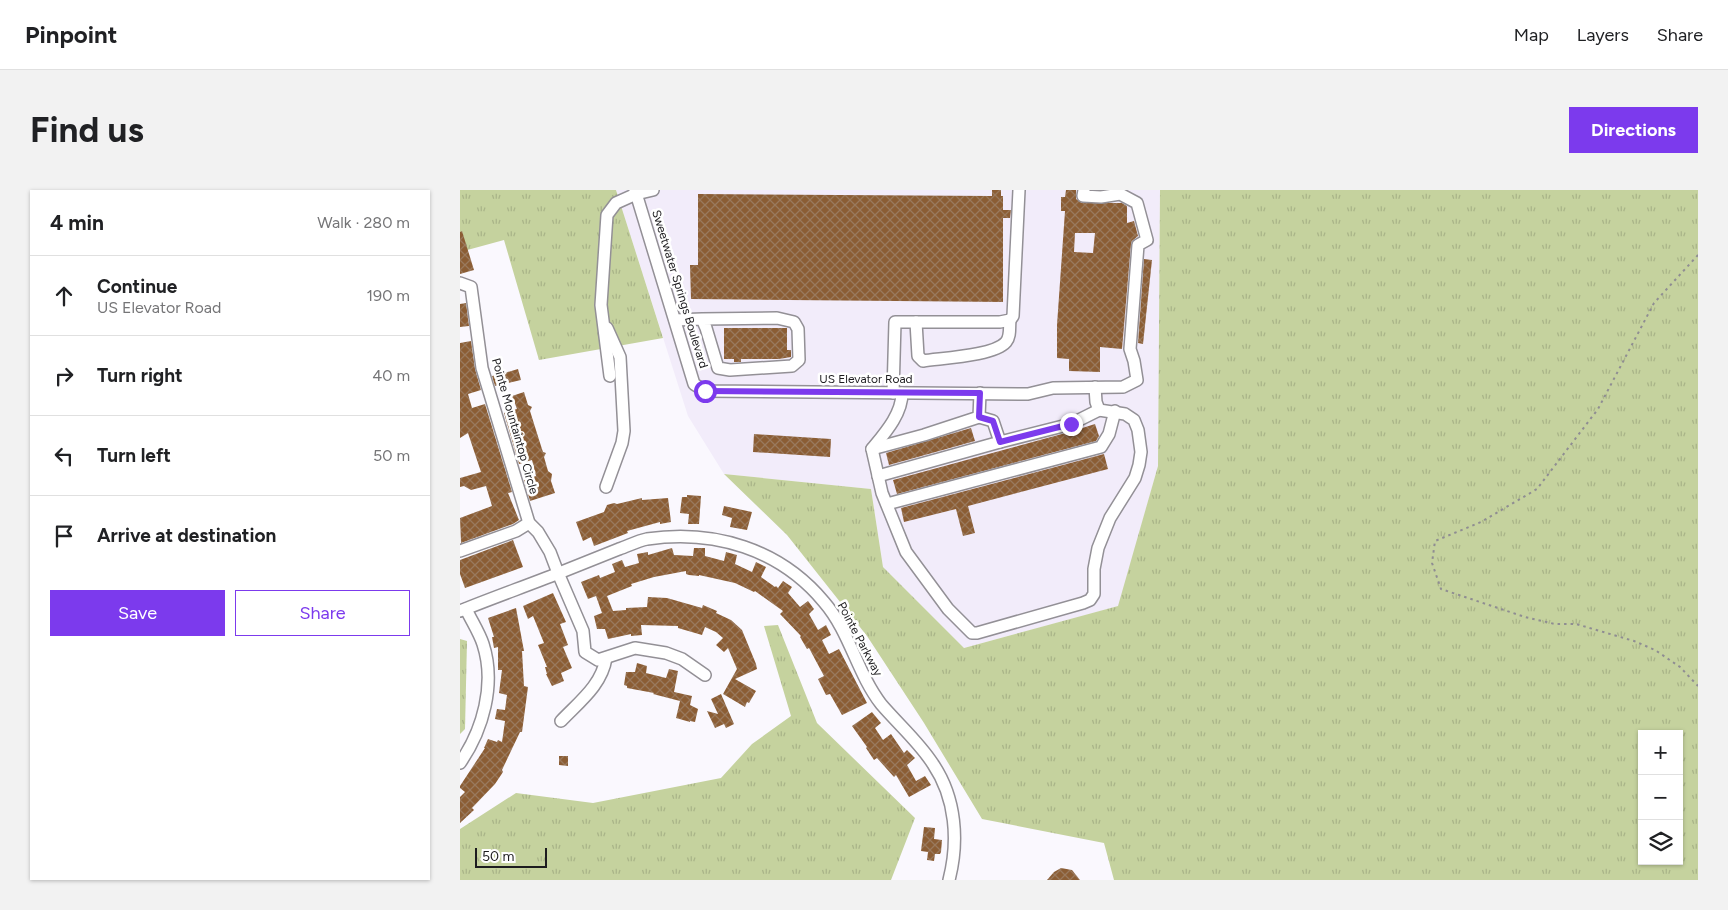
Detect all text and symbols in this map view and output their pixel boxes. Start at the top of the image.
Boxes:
text: Pinpoint [25,20,117,49]
text: Map [1514,24,1549,46]
text: Layers [1577,24,1629,46]
text: Share [1657,24,1703,46]
button: Directions [1569,107,1698,153]
text: Find us [30,109,144,151]
street label: Sweetwater Springs Boulevard [649,208,711,370]
text: 4 min [50,210,104,235]
text: Walk · 280 m [317,213,410,232]
text: Continue [97,275,177,298]
icon: ahead [50,282,78,310]
text: 190 m [367,286,410,305]
text: US Elevator Road [97,298,221,317]
street label: Pointe Mountaintop Circle [489,356,541,496]
icon: right [50,362,78,390]
text: Turn right [97,364,183,387]
text: 40 m [372,366,410,385]
street label: US Elevator Road [819,372,913,386]
route start [694,380,717,403]
route end [1060,413,1083,436]
icon: left [50,442,78,470]
text: Turn left [97,444,171,467]
text: 50 m [373,446,410,465]
icon: arrive [50,522,78,550]
text: Arrive at destination [97,524,276,547]
button: Save [50,590,225,636]
button: Share [235,590,410,636]
street label: Pointe Parkway [835,600,886,679]
map controls [1638,730,1683,865]
button: + [1638,730,1683,775]
button: − [1638,775,1683,820]
button: layers [1638,820,1683,865]
scale bar [475,845,548,868]
text: 50 m [482,848,514,865]

